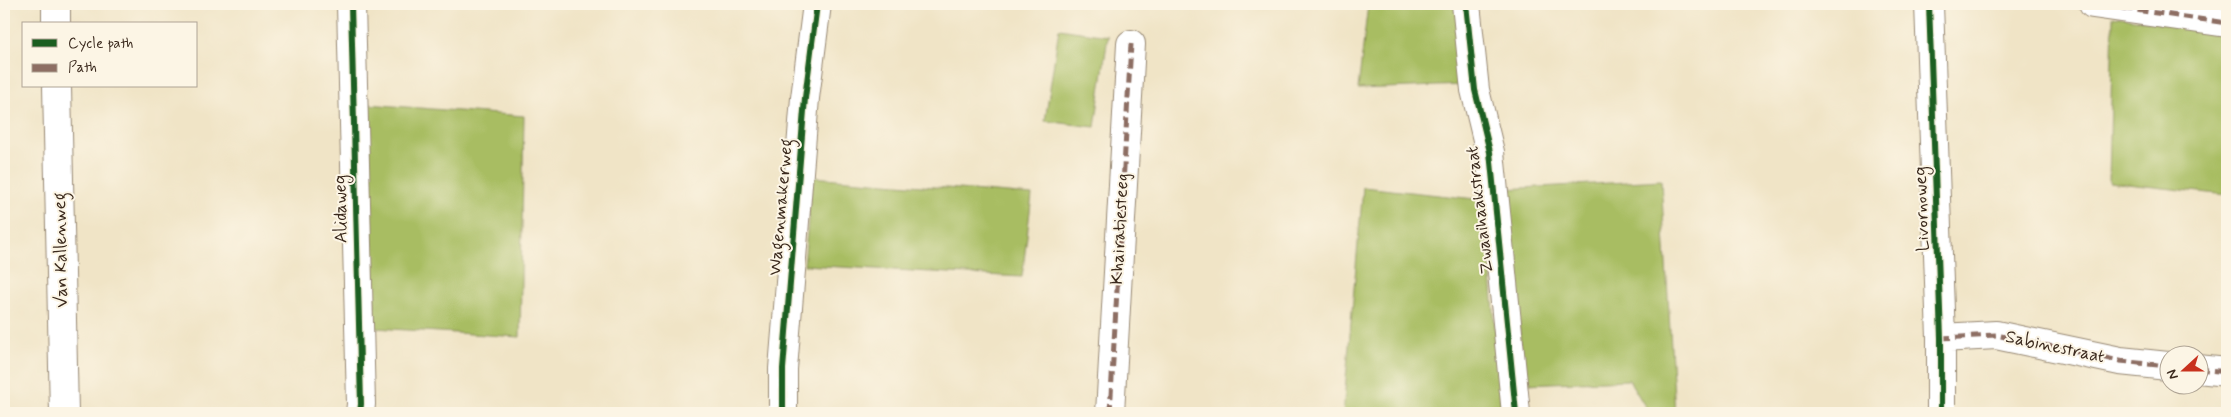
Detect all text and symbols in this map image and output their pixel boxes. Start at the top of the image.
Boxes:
legend [22,22,198,88]
text: Cycle path [68,34,133,54]
text: Path [68,58,97,78]
street label: Wagenmakerweg [763,137,801,277]
street label: Zwaaihaakstraat [1460,144,1500,275]
street label: Livornoweg [1909,166,1936,252]
street label: Khairatiesteeg [1105,173,1135,285]
street label: Alidaweg [328,175,355,243]
street label: Van Kallenweg [48,192,76,308]
street label: Sabinestraat [2003,325,2107,369]
north arrow [2158,344,2208,394]
text: N [2163,367,2183,382]

